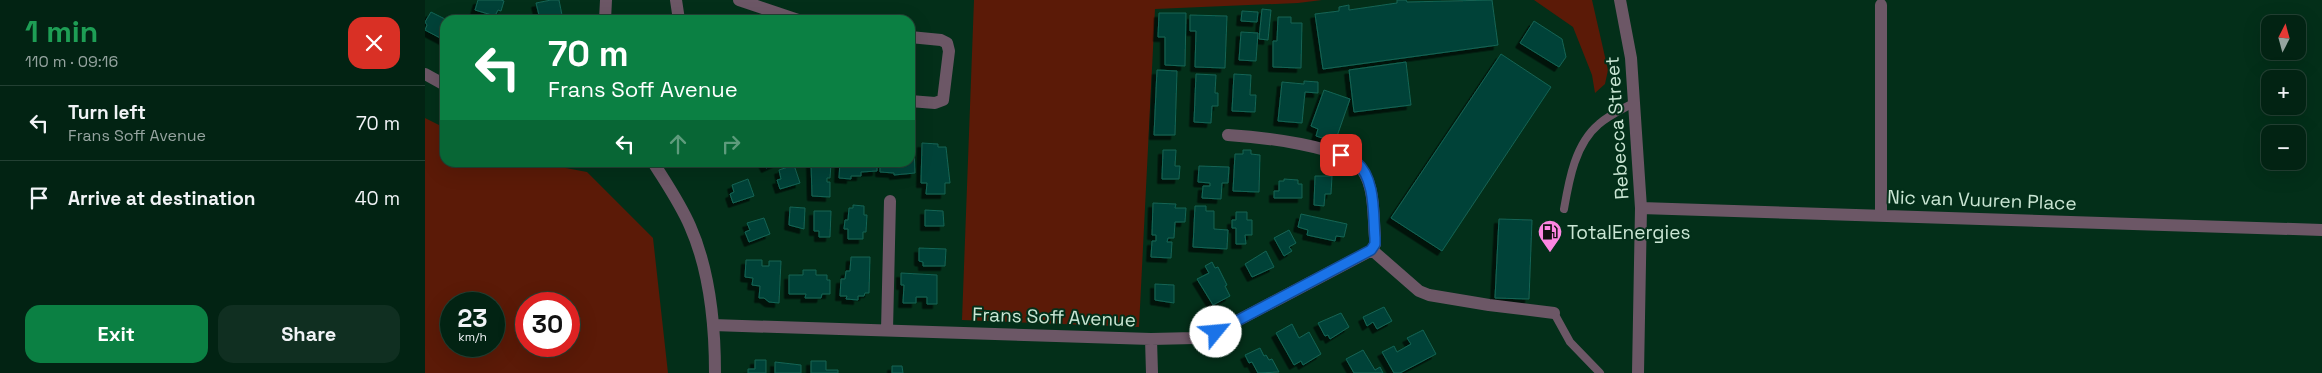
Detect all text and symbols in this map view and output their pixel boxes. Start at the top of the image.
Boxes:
text: 1 min [25,12,98,51]
north arrow [2261,15,2306,60]
map controls [2261,15,2306,170]
button: close [348,17,400,69]
text: 70 m [548,32,629,76]
icon: left [465,35,530,100]
text: 110 m · 09:16 [25,51,118,72]
street label: Rebecca Street [1600,56,1634,200]
button: + [2261,70,2306,115]
text: Frans Soff Avenue [548,75,738,103]
text: Turn left [68,100,146,125]
icon: left [25,109,53,137]
text: 70 m [356,111,400,136]
text: Frans Soff Avenue [68,125,206,146]
button: − [2261,125,2306,170]
icon: left [611,130,639,158]
icon: ahead [664,130,692,158]
icon: right [717,130,745,158]
pin [1320,134,1362,176]
icon: arrive [1327,141,1355,169]
icon: arrive [25,184,53,212]
street label: Nic van Vuuren Place [1887,184,2077,216]
text: Arrive at destination [68,186,256,211]
text: 40 m [355,186,400,211]
fuel station icon: TotalEnergies [1537,219,1563,253]
place label: TotalEnergies [1567,220,1690,245]
speed limit sign: 30 [515,292,580,357]
text: 23 [457,302,488,334]
street label: Frans Soff Avenue [972,302,1136,332]
button: Exit [25,305,208,363]
button: Share [218,305,400,363]
position arrow [1189,305,1241,357]
text: km/h [458,329,487,345]

